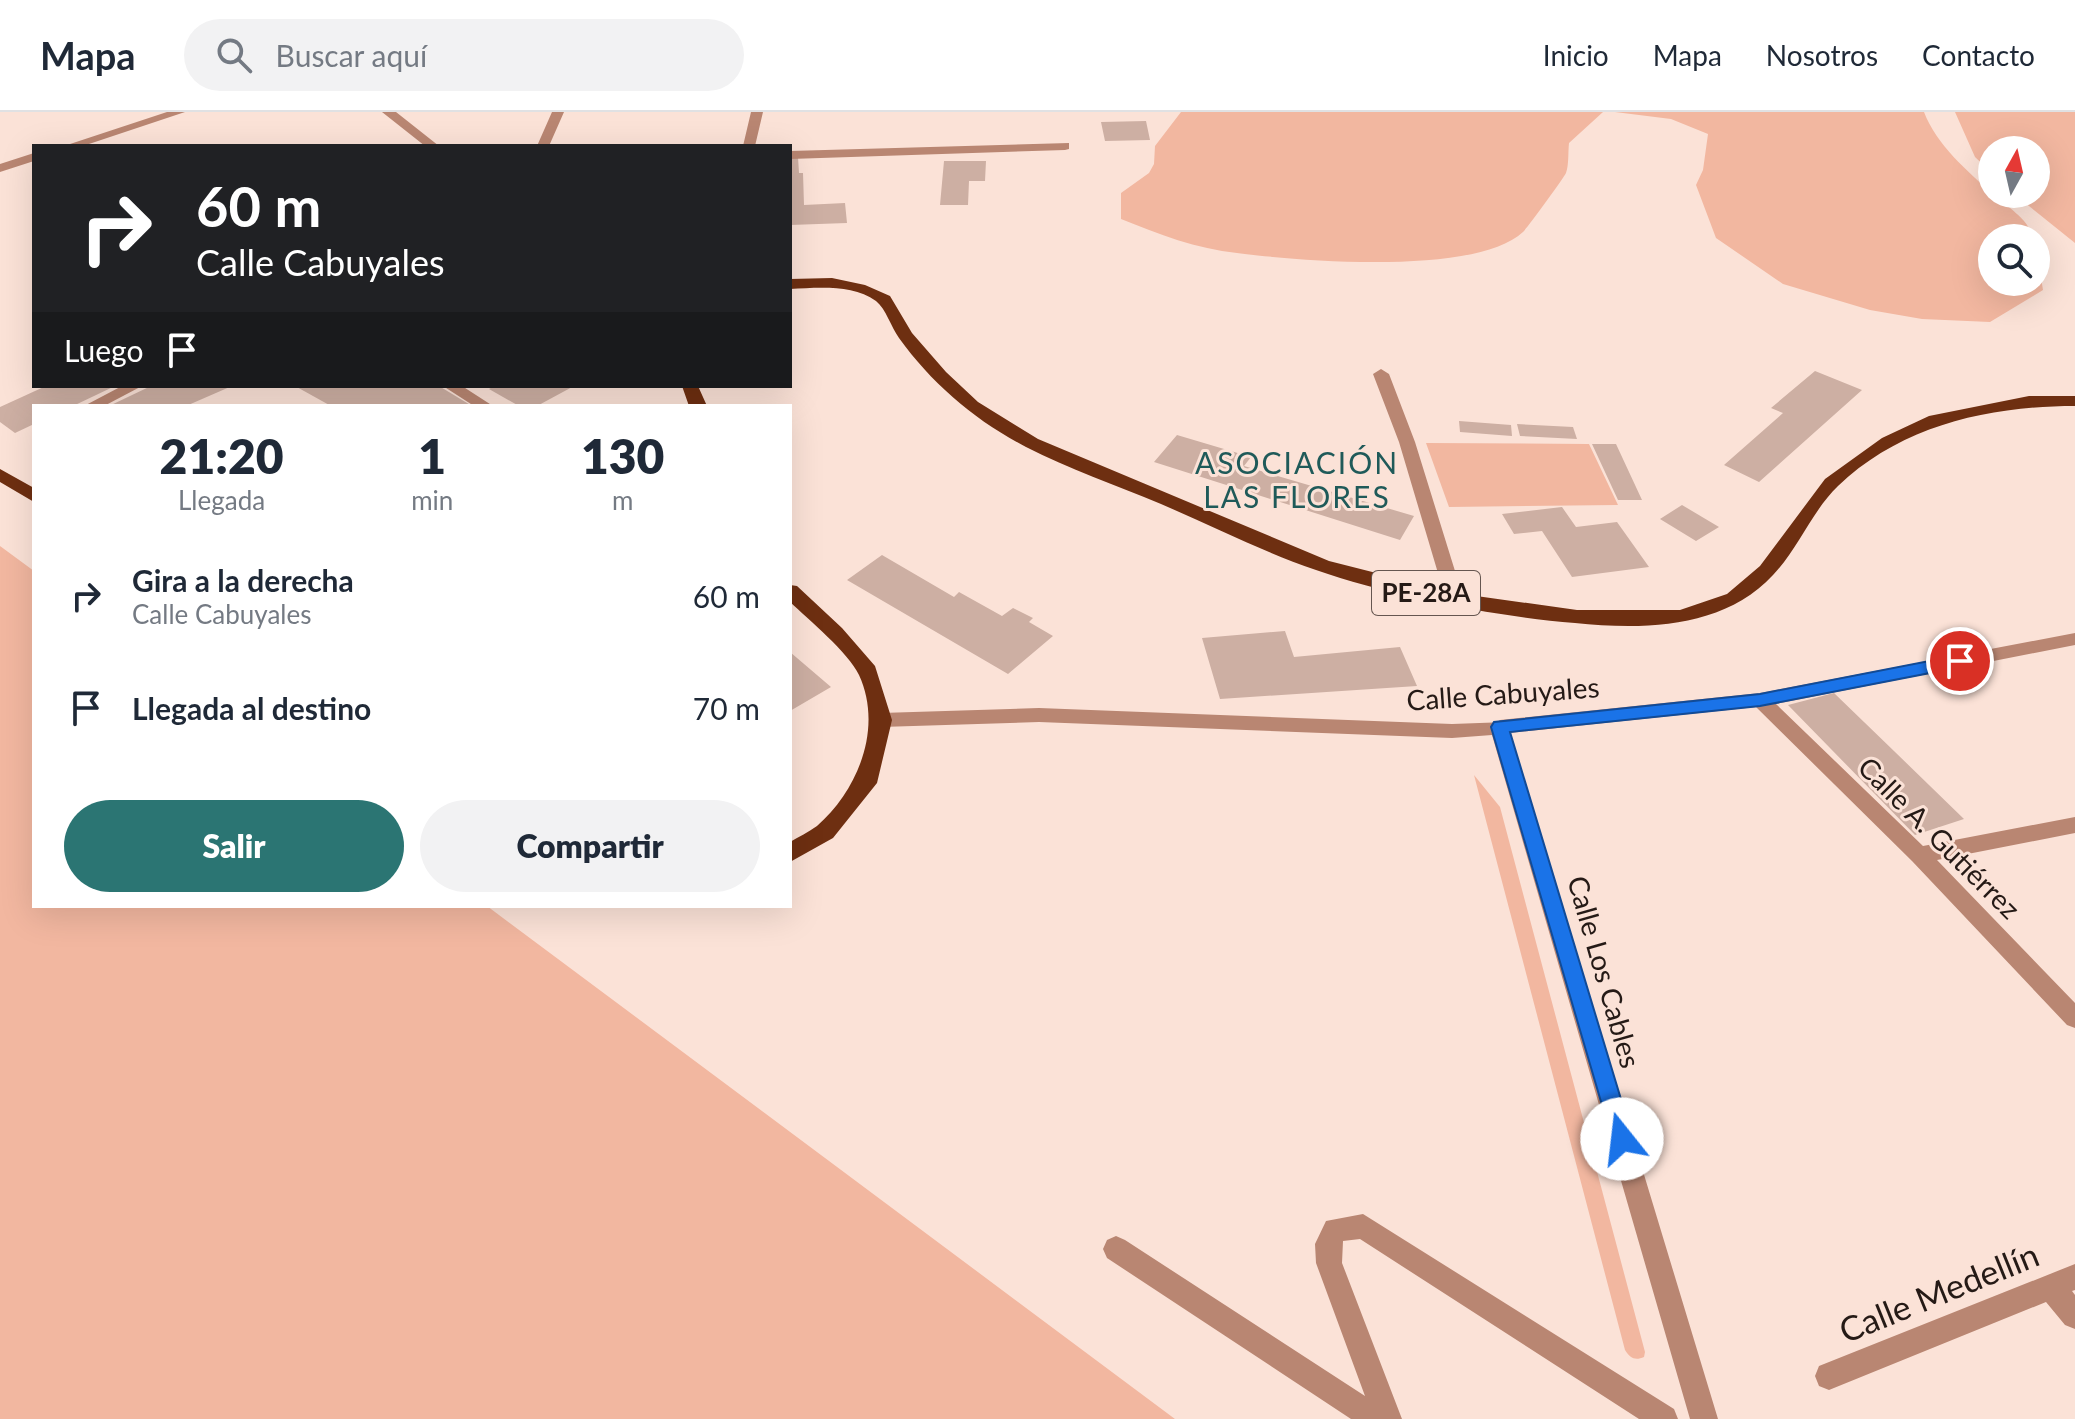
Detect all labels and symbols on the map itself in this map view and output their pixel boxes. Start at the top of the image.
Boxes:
north arrow [1978,136,2050,208]
district label: ASOCIACIÓN LAS FLORES [1195,444,1399,514]
road number: PE-28A [1372,571,1480,615]
pin [1926,627,1994,695]
street label: Calle Cabuyales [1405,669,1601,717]
street label: Calle A. Gutiérrez [1852,749,2028,925]
street label: Calle Los Cables [1561,872,1649,1072]
position arrow [1580,1097,1664,1181]
street label: Calle Medellín [1833,1233,2044,1350]

